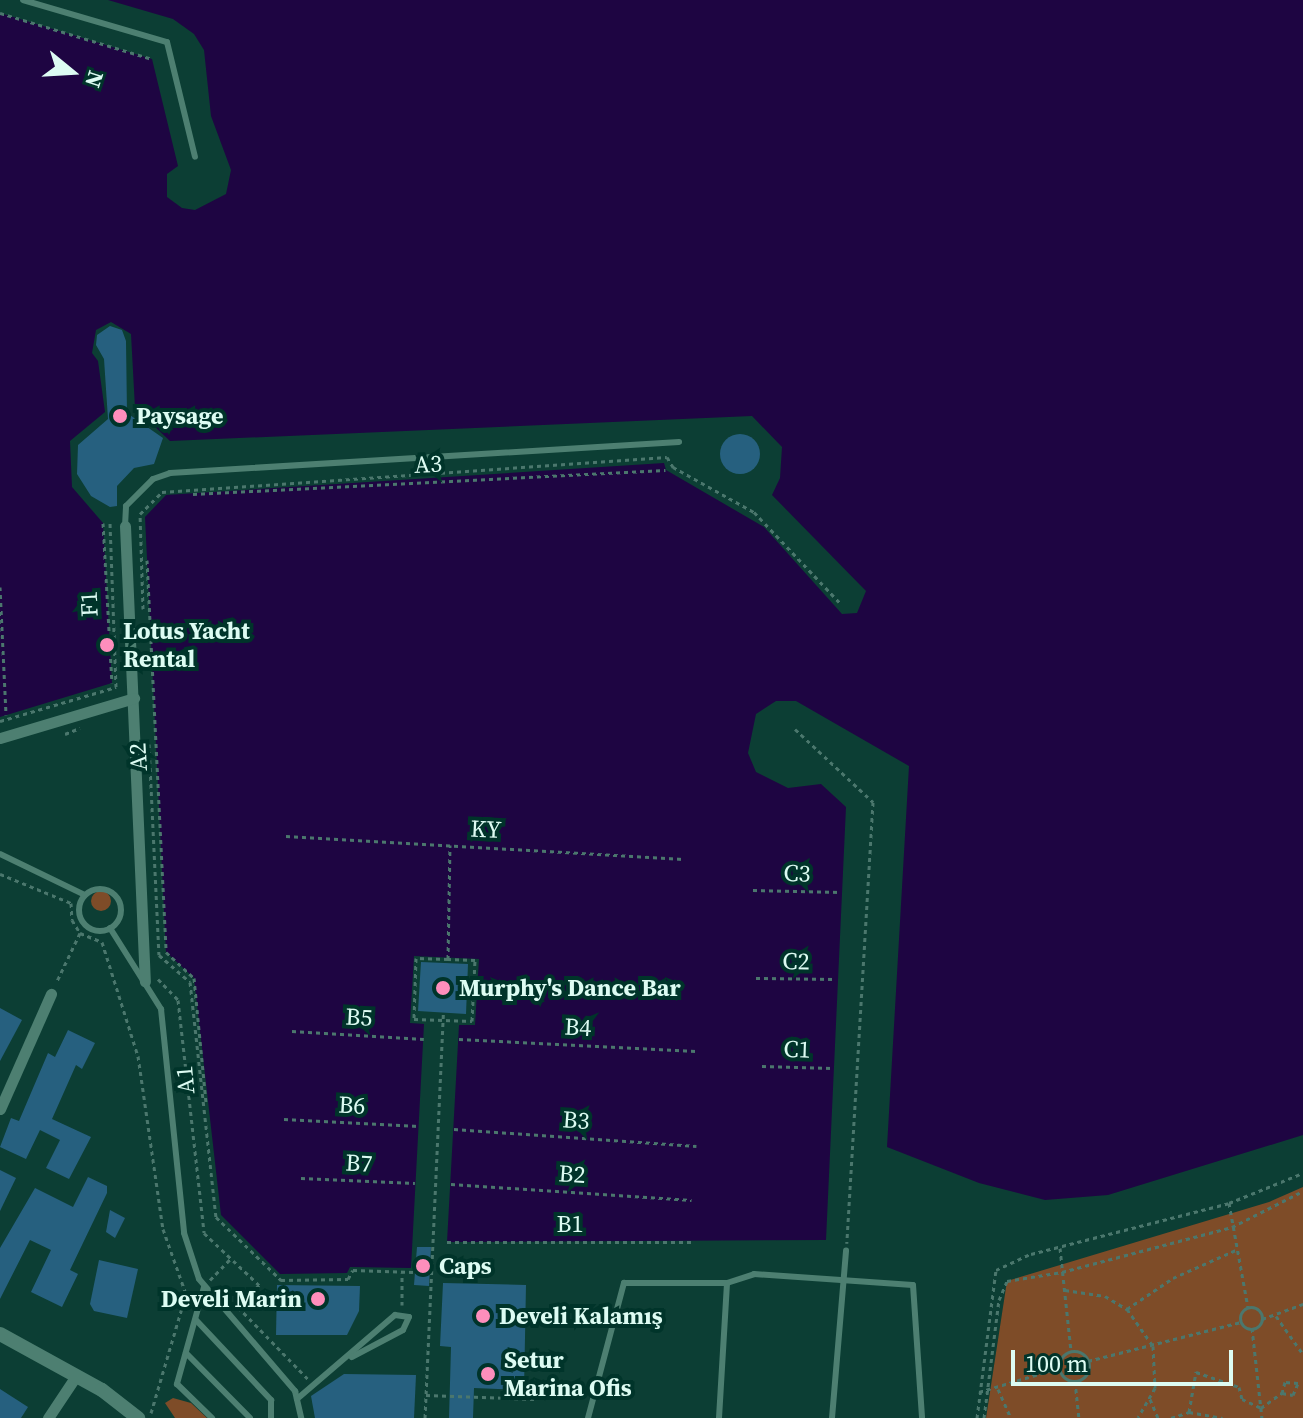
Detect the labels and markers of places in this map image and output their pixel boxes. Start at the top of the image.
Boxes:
place label: Paysage [136,402,224,430]
marker: Paysage [111,407,129,425]
place label: Lotus Yacht Rental [123,617,250,673]
marker: Lotus Yacht Rental [98,636,116,654]
place label: Murphy's Dance Bar [459,974,681,1002]
marker: Murphy's Dance Bar [434,979,452,997]
place label: Caps [439,1252,492,1280]
marker: Caps [414,1257,432,1275]
place label: Develi Marin [161,1285,302,1313]
marker: Develi Marin [309,1290,327,1308]
place label: Develi Kalamış [499,1302,663,1330]
marker: Develi Kalamış [474,1307,492,1325]
place label: Setur Marina Ofis [504,1346,632,1402]
marker: Setur Marina Ofis [479,1365,497,1383]

